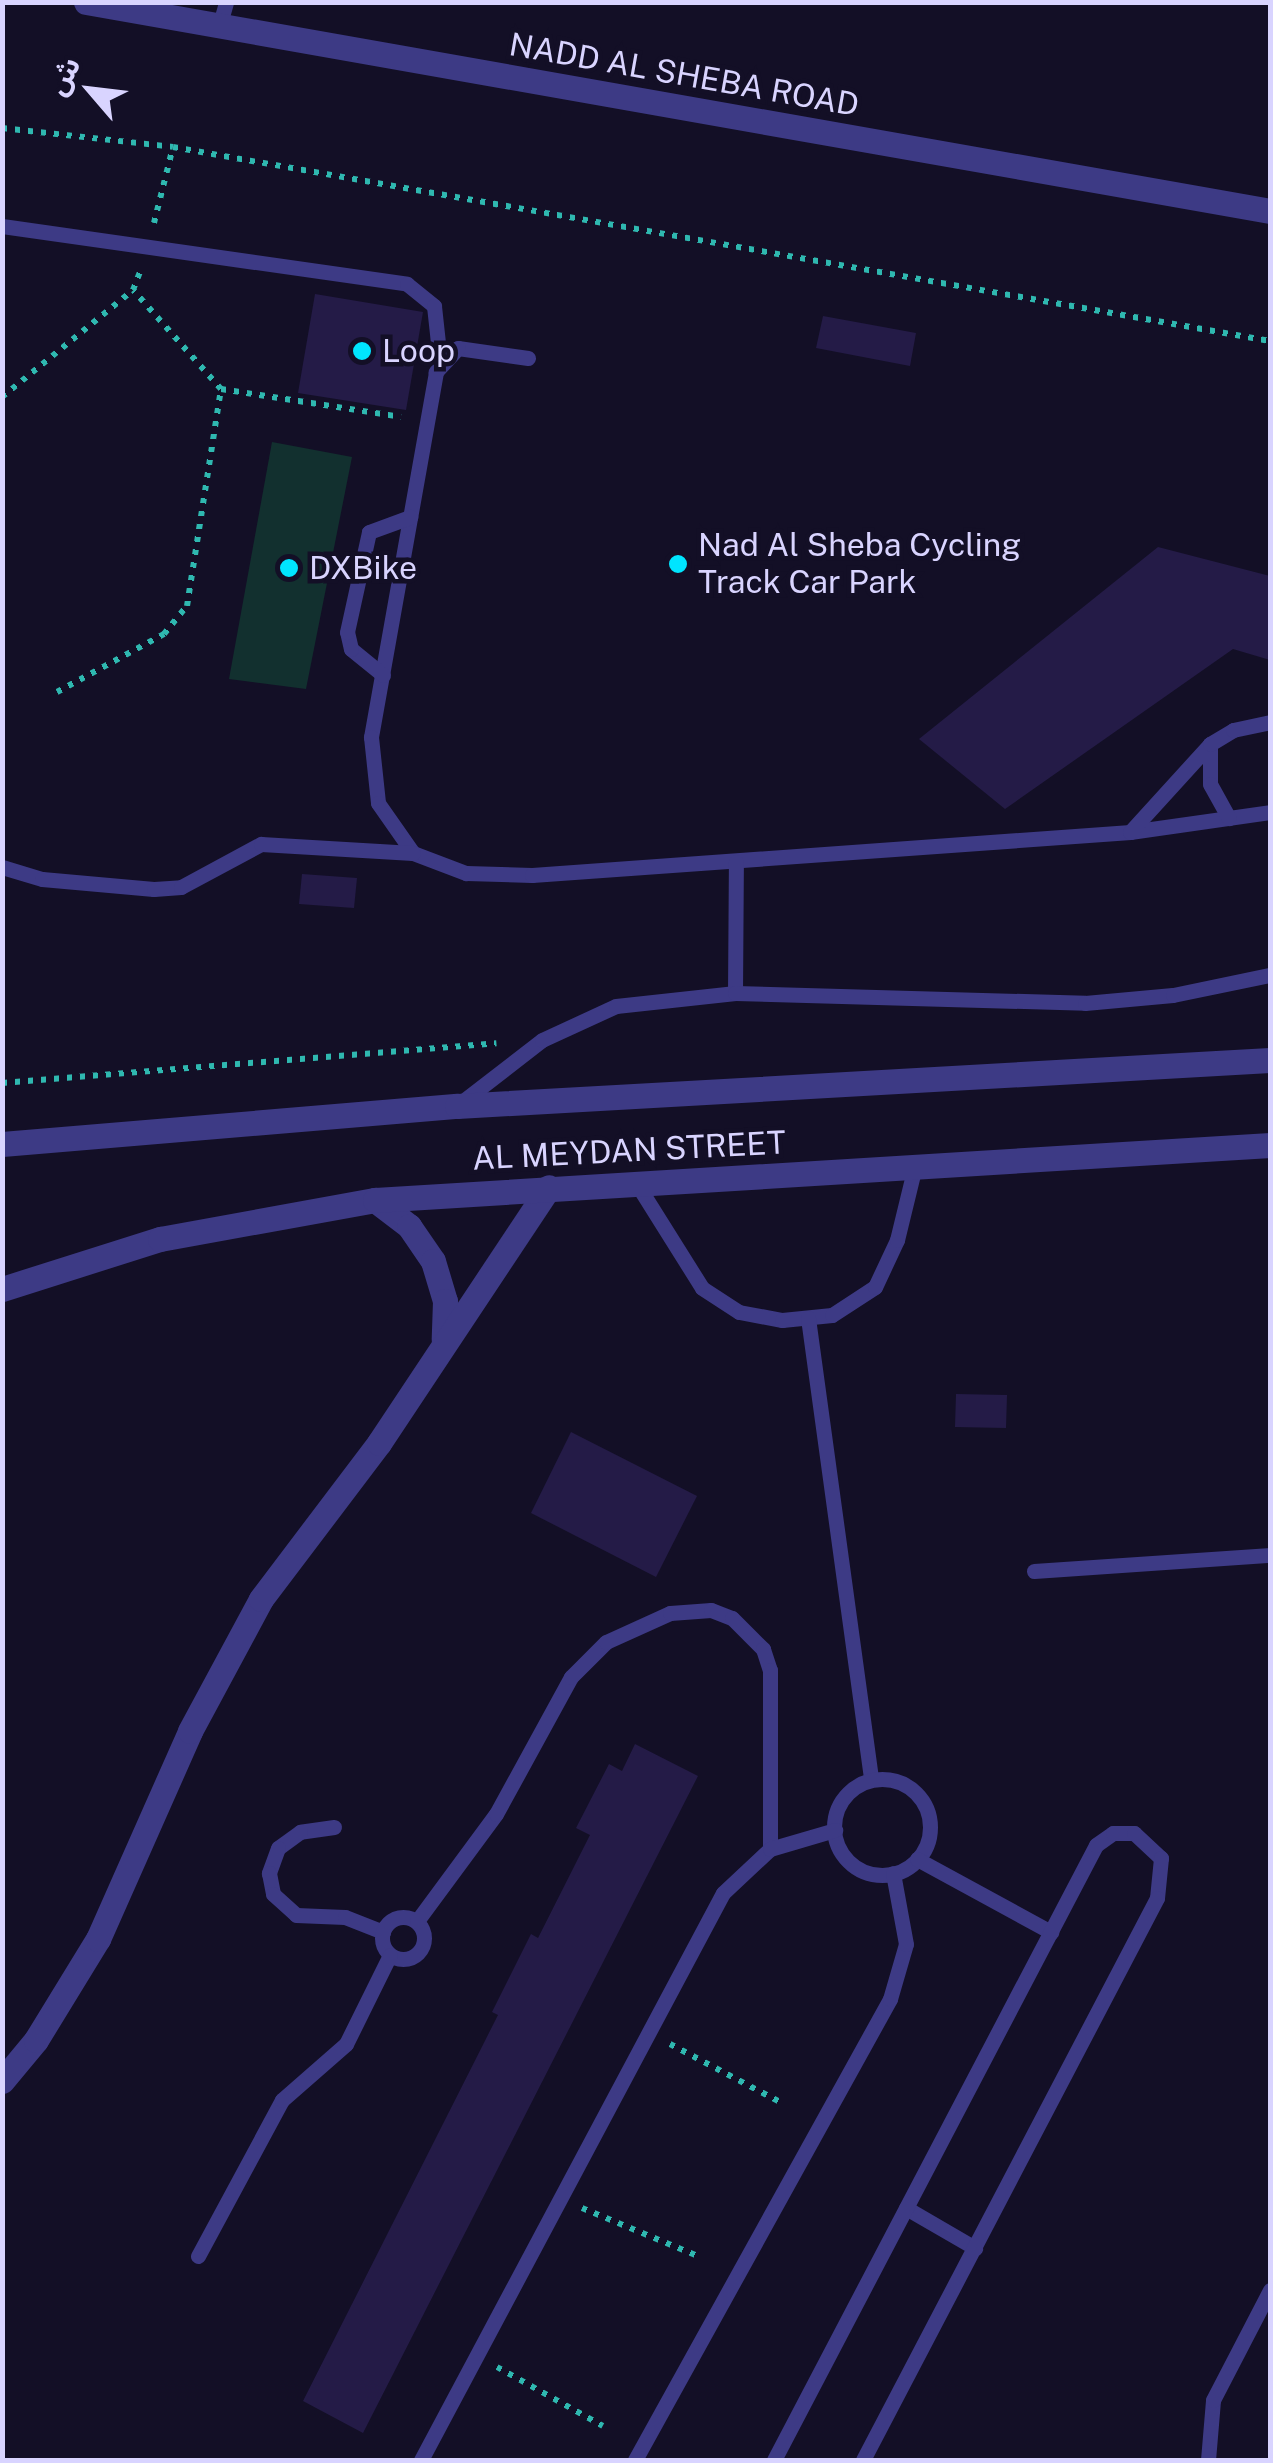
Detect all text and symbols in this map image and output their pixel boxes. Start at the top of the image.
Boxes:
street label: NADD AL SHEBA ROAD [506,25,862,125]
north arrow [40,40,140,140]
text: ش [39,51,87,100]
place label: Loop [382,332,455,370]
marker: Loop [351,340,373,362]
place label: Nad Al Sheba Cycling Track Car Park [698,527,1021,602]
place label: DXBike [309,549,417,587]
marker: Nad Al Sheba Cycling Track Car Park [667,553,689,575]
marker: DXBike [278,557,300,579]
street label: AL MEYDAN STREET [471,1124,787,1178]

